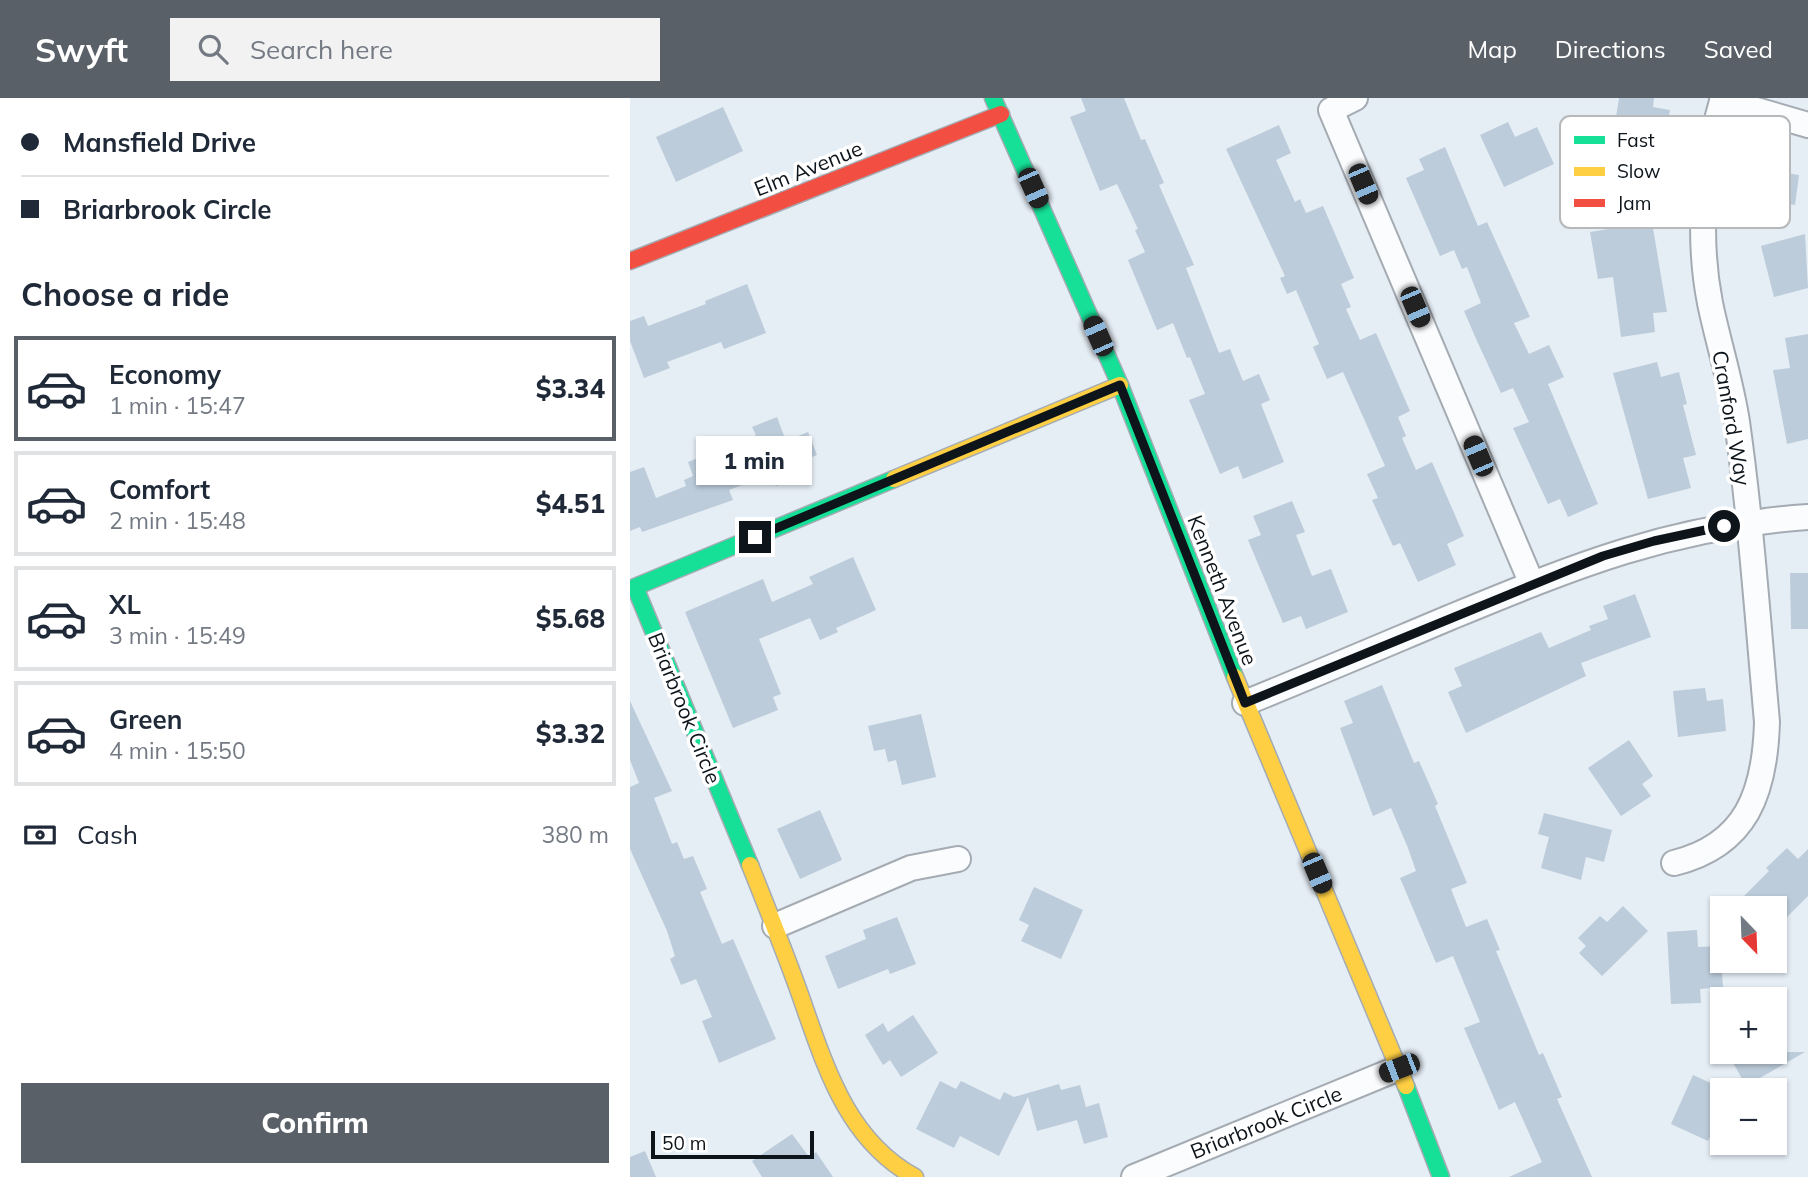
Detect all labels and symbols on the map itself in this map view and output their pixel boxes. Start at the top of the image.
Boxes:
legend [1560,116,1790,228]
text: Fast [1617,128,1655,152]
street label: Elm Avenue [750,135,866,201]
text: Slow [1617,159,1661,183]
car [1346,161,1381,207]
car [1015,165,1052,211]
text: Jam [1617,191,1651,215]
car [1398,284,1433,330]
car [1080,313,1117,359]
street label: Cranford Way [1707,348,1757,488]
car [1461,433,1496,479]
callout: 1 min [697,436,813,484]
route start [1708,510,1740,542]
street label: Kenneth Avenue [1182,511,1264,669]
route end [739,521,771,553]
street label: Briarbrook Circle [643,628,727,788]
car [1300,850,1335,896]
north arrow [1710,896,1787,973]
car [1376,1051,1423,1085]
street label: Briarbrook Circle [1186,1080,1346,1164]
scale bar [651,1128,814,1160]

